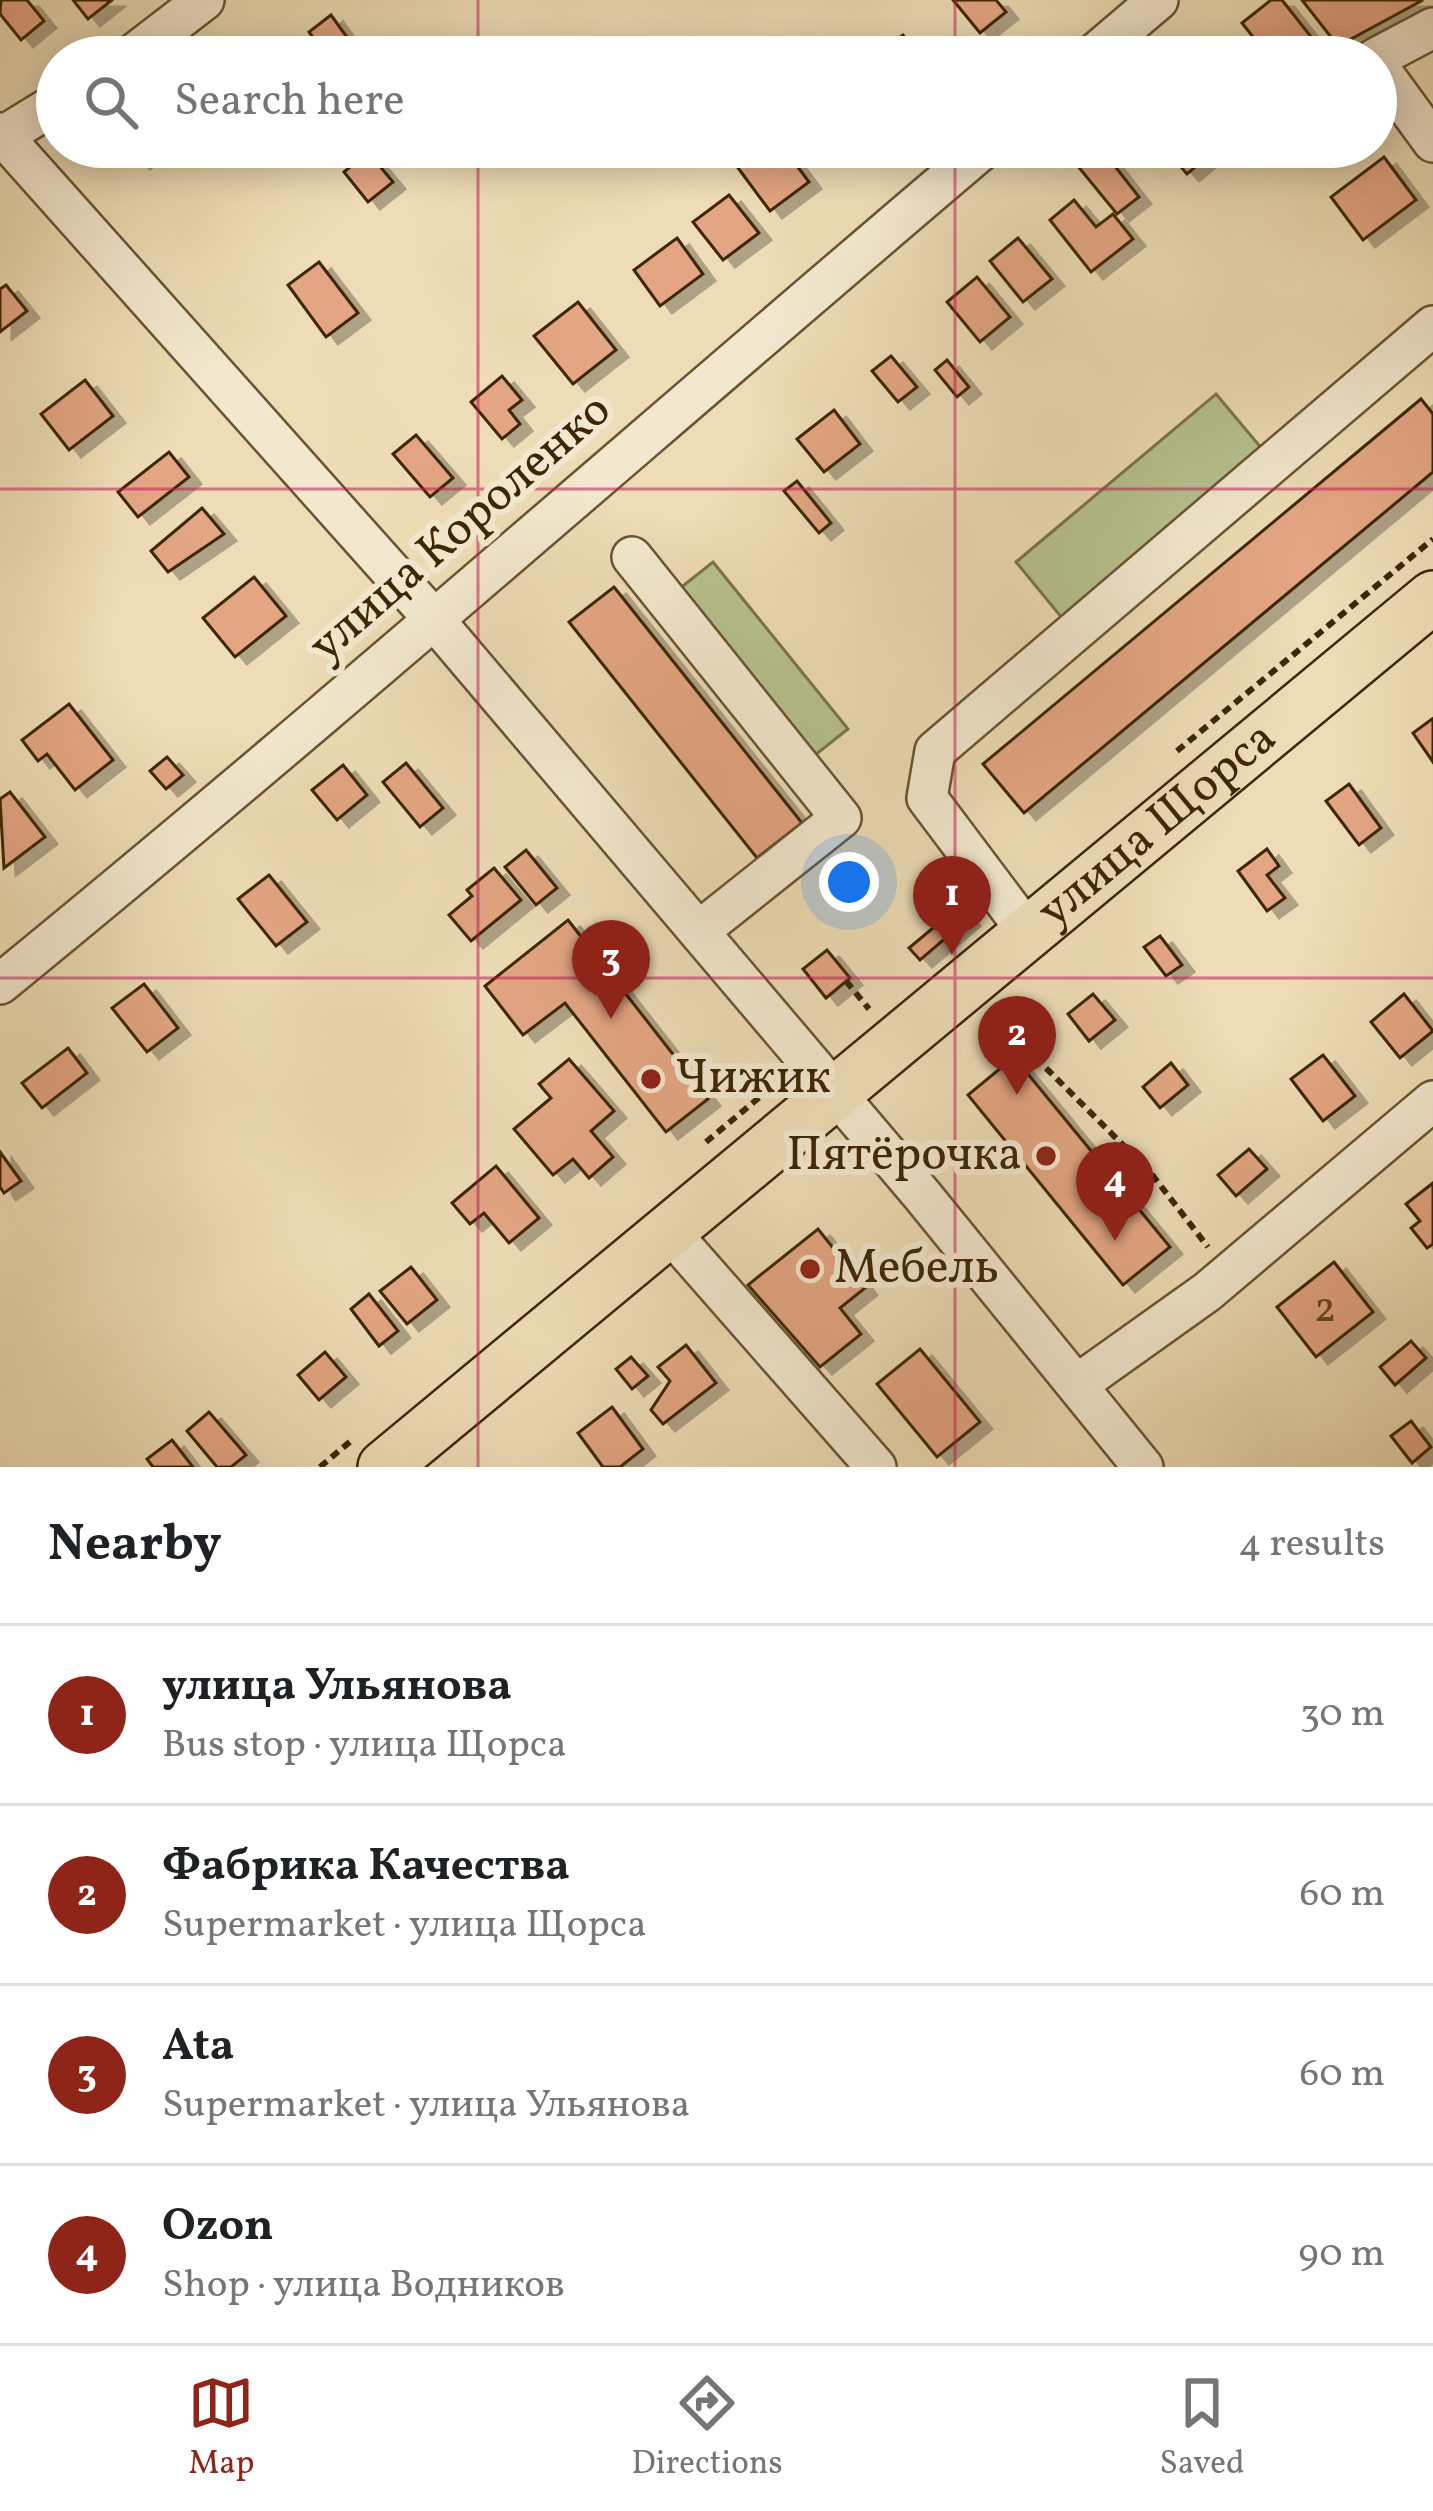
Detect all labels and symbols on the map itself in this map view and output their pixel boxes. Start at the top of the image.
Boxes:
street label: улица Короленко [295,379,627,679]
street label: улица Щорса [1024,706,1292,945]
your location [819,852,879,912]
pin: 1 [913,856,991,955]
pin: 3 [572,920,650,1019]
pin: 2 [978,996,1056,1095]
place label: Чижик [675,1046,831,1113]
marker: Чижик [638,1066,664,1092]
place label: Пятёрочка [787,1123,1022,1190]
pin: 4 [1076,1142,1154,1241]
marker: Пятёрочка [1033,1143,1059,1169]
place label: Мебель [834,1236,999,1303]
marker: Мебель [797,1256,823,1282]
house number: 2 [1314,1281,1336,1340]

